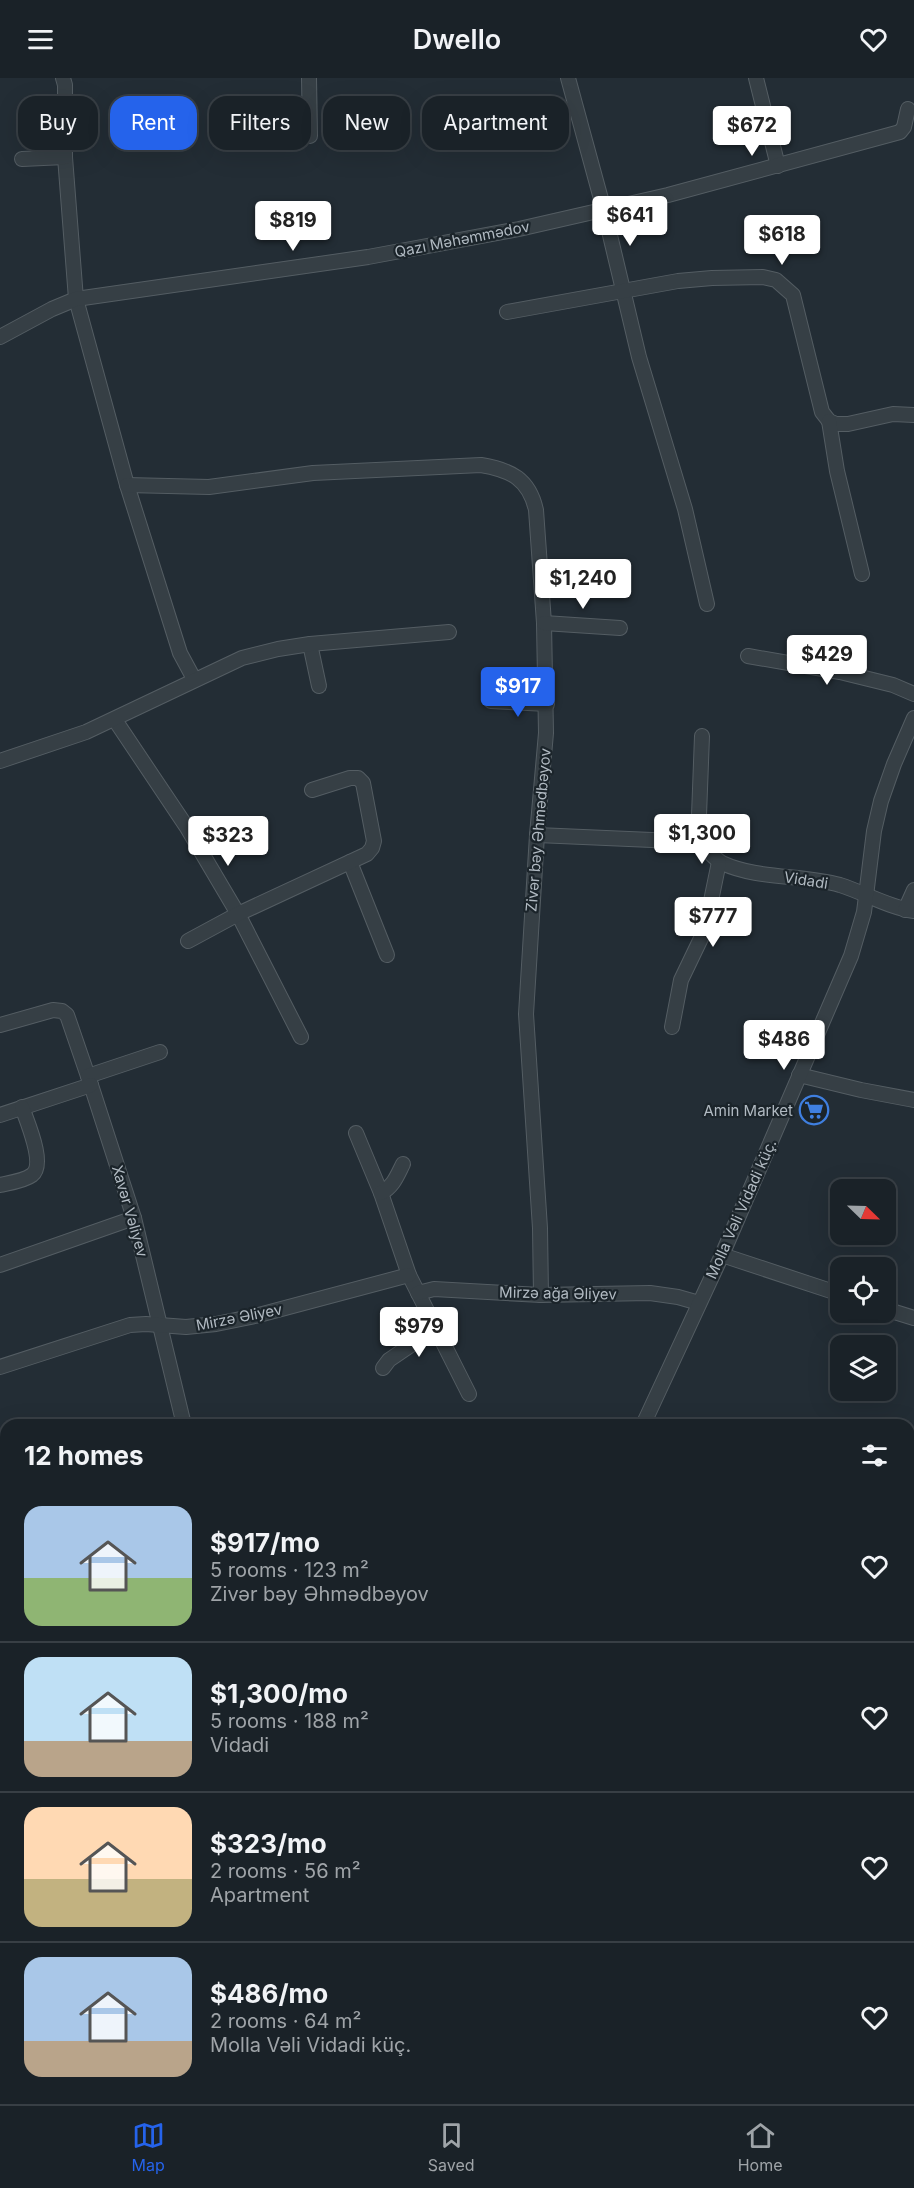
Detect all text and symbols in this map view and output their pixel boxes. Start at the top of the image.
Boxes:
icon: menu [24,23,57,56]
text: Dwello [413,23,501,56]
icon: heart [857,23,890,56]
chip: Buy [18,96,98,150]
chip: Rent [110,96,197,150]
chip: Filters [209,96,311,150]
chip: New [323,96,410,150]
chip: Apartment [422,96,569,150]
pin: $672 [716,106,788,157]
text: $672 [727,113,777,137]
pin: $641 [594,196,666,247]
pin: $819 [257,201,329,252]
text: $641 [606,203,654,227]
text: $819 [269,208,317,232]
pin: $618 [746,215,818,266]
street label: Qazı Məhəmmədov [393,216,532,261]
text: $618 [758,222,806,246]
pin: $1,240 [534,559,632,610]
text: $1,240 [549,566,617,590]
pin: $429 [791,635,863,686]
text: $429 [801,642,853,666]
pin: $917 [482,667,554,718]
text: $917 [495,674,541,698]
street label: Zivər bəy Əhmədbəyov [521,747,555,913]
pin: $1,300 [653,814,751,865]
pin: $323 [192,816,264,867]
text: $1,300 [668,821,736,845]
text: $323 [202,823,254,847]
street label: Vidadi [783,867,829,893]
pin: $777 [677,897,749,948]
text: $777 [689,904,737,928]
pin: $486 [748,1020,820,1071]
text: $486 [758,1027,810,1051]
supermarket icon: Amin Market [798,1094,830,1126]
place label: Amin Market [703,1101,793,1120]
street label: Molla Vəli Vidadi küç. [702,1136,780,1282]
street label: Xavər Vəliyev [108,1163,152,1260]
north arrow [830,1179,896,1245]
map controls [830,1179,896,1401]
button: locate [830,1257,896,1323]
street label: Mirzə ağa Əliyev [499,1282,618,1304]
street label: Mirzə Əliyev [194,1299,284,1335]
pin: $979 [383,1307,455,1358]
text: $979 [394,1314,444,1338]
button: layers [830,1335,896,1401]
icon: filters [858,1439,891,1472]
text: 12 homes [24,1440,144,1471]
text: $917/mo [210,1527,320,1558]
icon: home [72,1530,144,1602]
icon: heart [858,1550,891,1583]
text: 5 rooms · 123 m² [210,1558,369,1582]
text: Zivər bəy Əhmədbəyov [210,1582,429,1606]
text: $1,300/mo [210,1678,348,1709]
icon: home [72,1681,144,1753]
icon: heart [858,1701,891,1734]
text: 5 rooms · 188 m² [210,1709,369,1733]
text: Vidadi [210,1733,269,1757]
text: $323/mo [210,1828,327,1859]
icon: home [72,1831,144,1903]
icon: heart [858,1851,891,1884]
text: 2 rooms · 56 m² [210,1859,361,1883]
text: Apartment [210,1883,309,1907]
text: $486/mo [210,1978,328,2009]
icon: home [72,1981,144,2053]
icon: heart [858,2001,891,2034]
text: 2 rooms · 64 m² [210,2009,361,2033]
text: Molla Vəli Vidadi küç. [210,2033,411,2057]
tab: Map [132,2119,165,2175]
tab: Saved [428,2119,475,2175]
tab: Home [738,2119,782,2175]

